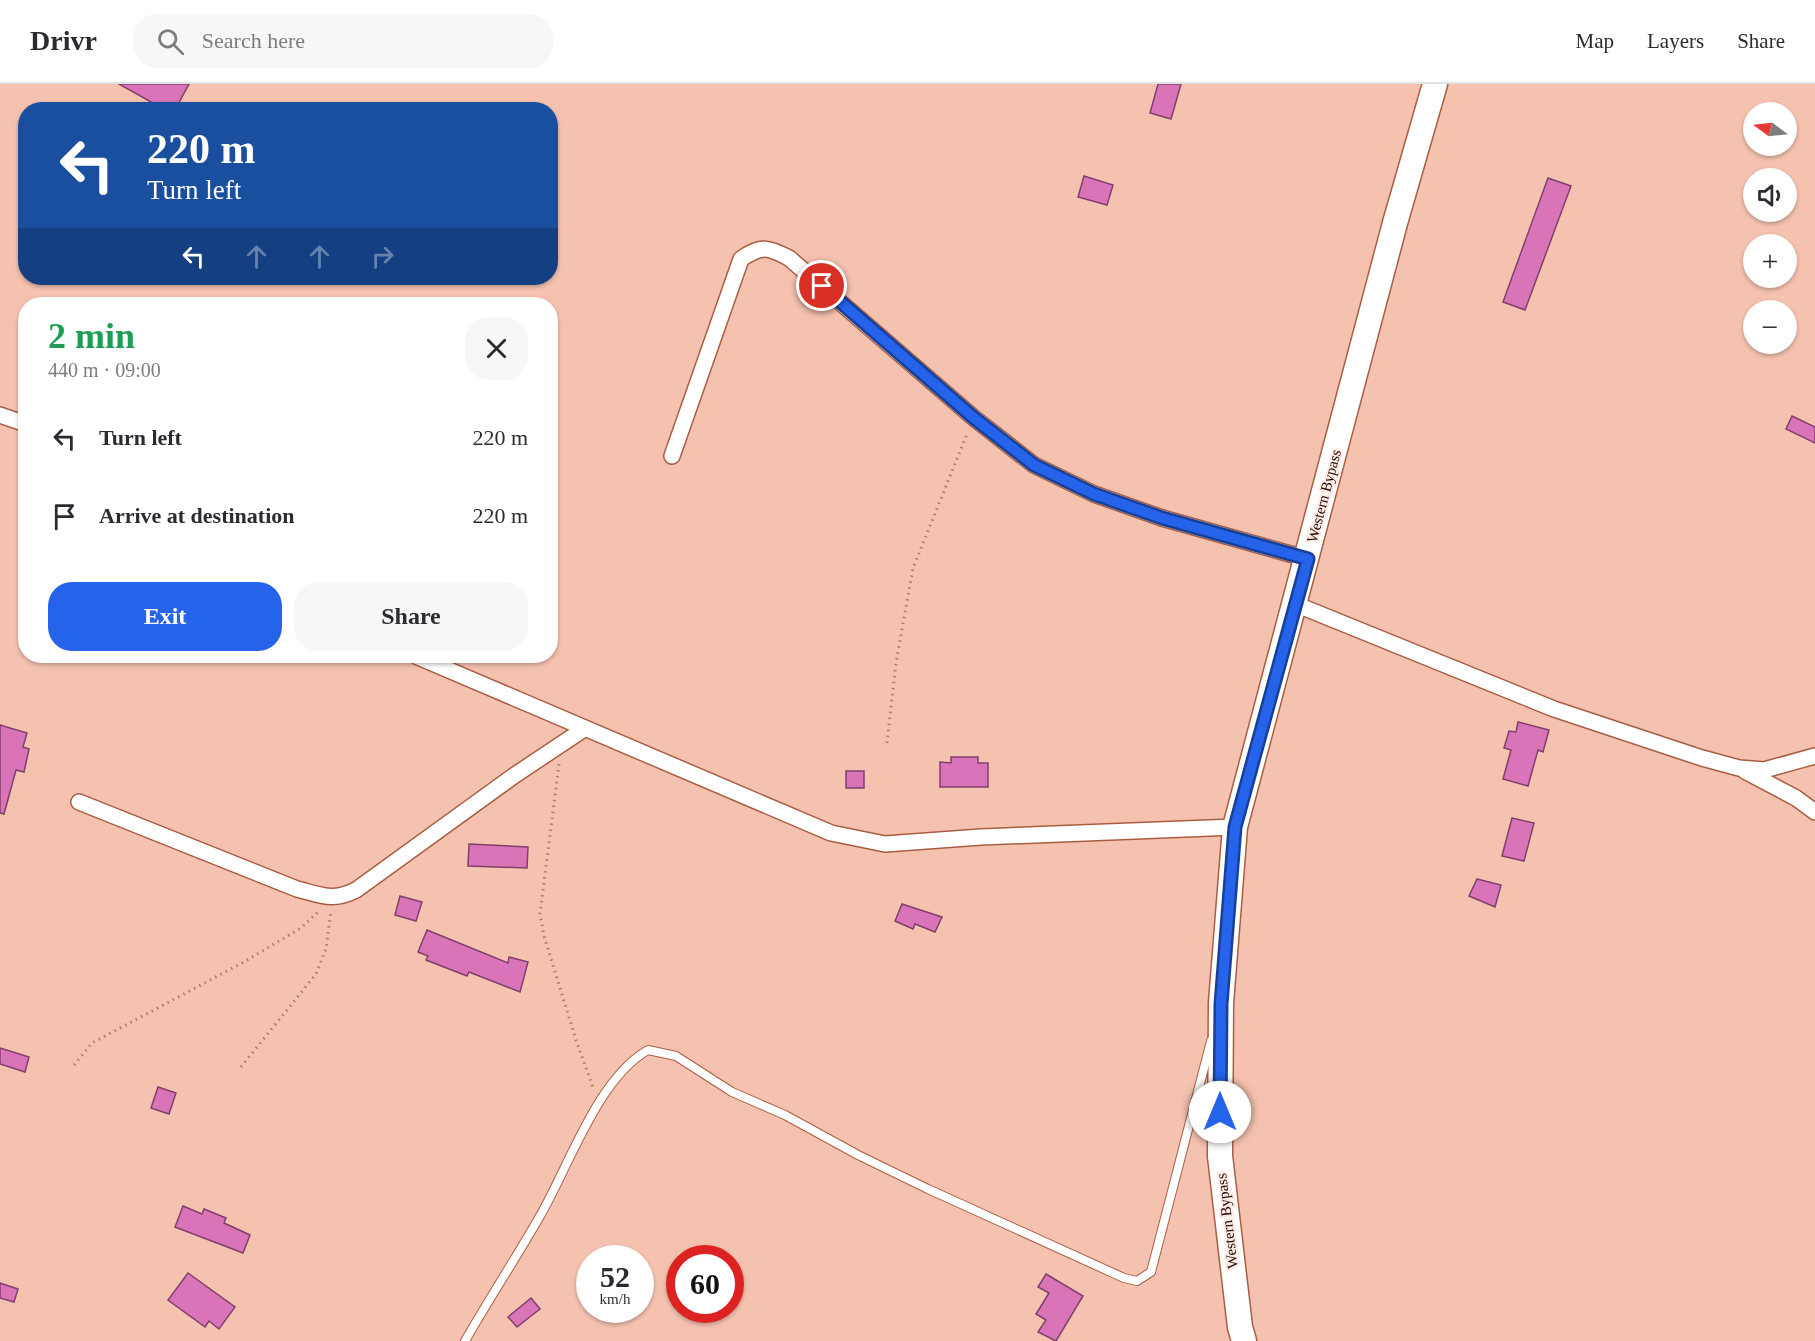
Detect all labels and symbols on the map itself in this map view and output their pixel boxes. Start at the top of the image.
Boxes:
north arrow [1743,102,1797,156]
pin [796,260,847,311]
street label: Western Bypass [1304,447,1344,544]
position arrow [1188,1080,1252,1144]
street label: Western Bypass [1213,1172,1241,1270]
speed limit sign: 60 [666,1245,744,1323]

